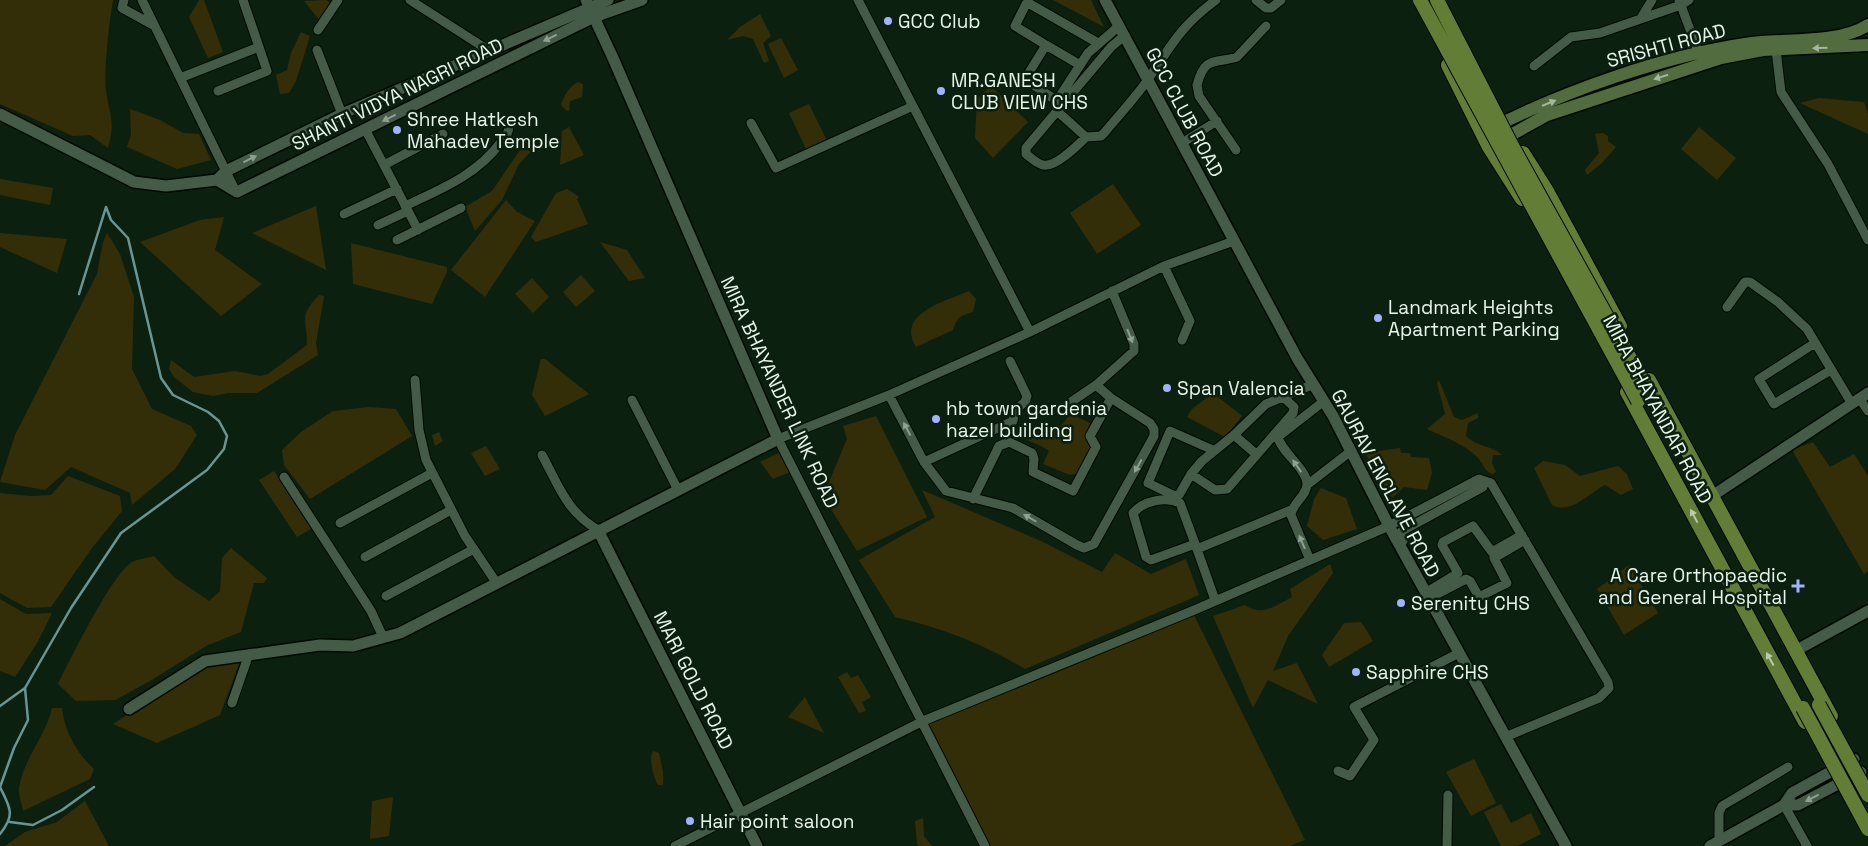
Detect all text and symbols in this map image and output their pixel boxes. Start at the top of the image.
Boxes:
place label: GCC Club [898,9,981,34]
marker: GCC Club [882,15,894,27]
street label: SRISHTI ROAD [1604,18,1728,73]
street label: SHANTI VIDYA NAGRI ROAD [288,32,507,157]
one-way arrow [543,35,557,43]
street label: GCC CLUB ROAD [1140,43,1229,181]
one-way arrow [1811,45,1827,53]
place label: MR.GANESH CLUB VIEW CHS [951,68,1088,115]
one-way arrow [1653,73,1668,81]
marker: MR.GANESH CLUB VIEW CHS [935,85,947,97]
one-way arrow [1542,98,1556,106]
place label: Shree Hatkesh Mahadev Temple [407,107,559,154]
one-way arrow [381,114,396,122]
marker: Shree Hatkesh Mahadev Temple [391,124,403,136]
one-way arrow [243,155,257,163]
street label: MIRA BHAYANDER LINK ROAD [715,272,844,512]
place label: Landmark Heights Apartment Parking [1388,295,1560,342]
street label: MIRA BHAYANDAR ROAD [1597,311,1718,508]
marker: Landmark Heights Apartment Parking [1372,312,1384,324]
one-way arrow [1127,329,1135,343]
place label: Span Valencia [1177,376,1305,401]
marker: Span Valencia [1161,382,1173,394]
street label: GAURAV ENCLAVE ROAD [1325,385,1446,582]
place label: hb town gardenia hazel building [946,396,1107,443]
marker: hb town gardenia hazel building [930,413,942,425]
one-way arrow [902,422,911,435]
one-way arrow [1133,459,1142,473]
one-way arrow [1292,459,1302,473]
one-way arrow [1690,509,1698,523]
one-way arrow [1022,514,1037,522]
one-way arrow [1297,535,1305,549]
place label: A Care Orthopaedic and General Hospital [1598,563,1787,610]
marker: A Care Orthopaedic and General Hospital [1791,579,1805,593]
place label: Serenity CHS [1411,591,1530,616]
marker: Serenity CHS [1395,597,1407,609]
street label: MARI GOLD ROAD [648,607,739,754]
one-way arrow [1766,652,1775,666]
place label: Sapphire CHS [1366,660,1489,685]
marker: Sapphire CHS [1350,666,1362,678]
one-way arrow [1805,794,1819,802]
place label: Hair point saloon [700,809,854,834]
marker: Hair point saloon [684,815,696,827]

